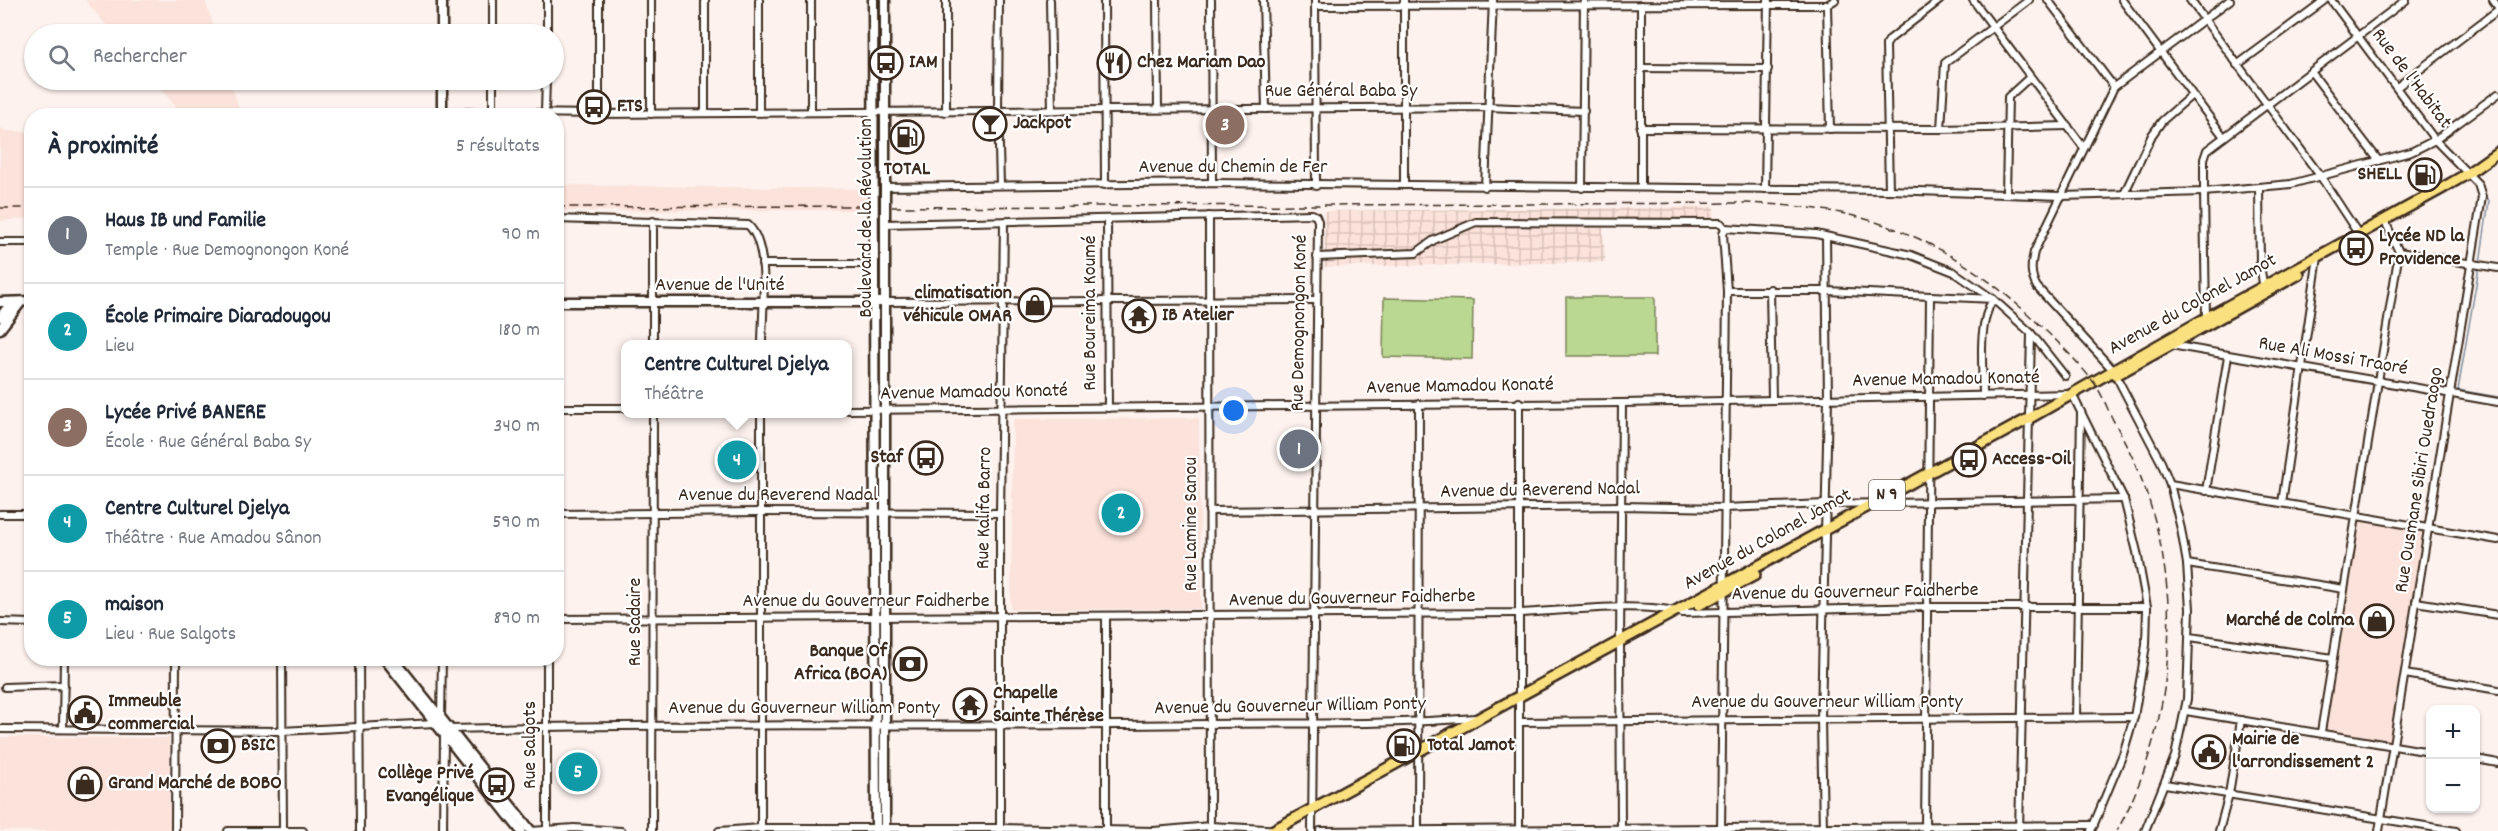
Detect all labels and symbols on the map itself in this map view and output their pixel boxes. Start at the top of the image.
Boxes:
street label: Rue de l'Habitat [2364,23,2458,135]
bus stop icon: IAM [868,45,904,81]
restaurant icon: Chez Mariam Dao [1096,45,1132,81]
place label: IAM [909,49,938,77]
place label: Chez Mariam Dao [1137,49,1266,77]
street label: Rue Général Baba Sy [1265,78,1418,106]
bus stop icon: FTS [576,89,612,125]
place label: FTS [617,93,643,121]
pin: 3 [1206,102,1244,148]
bar icon: Jackpot [972,106,1008,142]
place label: Jackpot [1013,110,1072,138]
street label: Boulevard de la Révolution [853,118,881,318]
fuel station icon: TOTAL [889,119,925,155]
street label: Avenue du Chemin de Fer [1139,154,1328,182]
place label: TOTAL [884,156,931,184]
fuel station icon: SHELL [2407,157,2443,193]
place label: SHELL [2358,161,2403,189]
place label: Lycée ND la Providence [2379,223,2465,274]
bus stop icon: Lycée ND la Providence [2338,230,2374,266]
street label: Rue Demognongon Koné [1284,234,1316,412]
street label: Rue Boureima Koumé [1077,235,1105,391]
street label: Avenue du Colonel Jamot [2104,247,2282,363]
street label: Avenue de l'Unité [655,272,785,300]
place label: climatisation véhicule OMAR [904,280,1012,331]
shop icon: climatisation véhicule OMAR [1017,287,1053,323]
temple icon: IB Atelier [1121,298,1157,334]
place label: IB Atelier [1162,302,1235,330]
street label: Rue Ali Mossi Traoré [2256,330,2410,384]
street label: Avenue Mamadou Konaté [1852,364,2040,396]
street label: Rue Ousmane Sibiri Ouedraogo [2388,365,2452,595]
street label: Avenue Mamadou Konaté [1366,371,1554,403]
street label: Avenue Mamadou Konaté [880,377,1068,409]
your location [1219,396,1248,425]
pin: 1 [1280,426,1318,472]
pin: 4 [718,438,756,482]
bus stop icon: Staf [908,440,944,476]
bus stop icon: Access-Oil [1951,442,1987,478]
place label: Staf [870,444,904,472]
street label: Rue Kalifa Barro [970,446,1000,569]
place label: Access-Oil [1992,446,2072,474]
street label: Rue Lamine Sanou [1178,457,1206,591]
street label: Avenue du Reverend Nadal [1440,475,1640,507]
road number: N 9 [1869,480,1905,510]
street label: Avenue du Reverend Nadal [678,482,878,510]
street label: Avenue du Colonel Jamot [1679,482,1857,598]
pin: 2 [1102,490,1140,536]
street label: Avenue du Gouverneur Faidherbe [1731,577,1979,609]
street label: Rue Sadaire [622,578,650,666]
street label: Avenue du Gouverneur Faidherbe [1228,583,1476,615]
street label: Avenue du Gouverneur Faidherbe [743,588,990,616]
shop icon: Marché de Colma [2359,603,2395,639]
place label: Marché de Colma [2226,607,2355,635]
place label: Banque Of Africa (BOA) [794,638,888,689]
bank icon: Banque Of Africa (BOA) [892,646,928,682]
place label: Chapelle Sainte Thérèse [993,680,1104,731]
temple icon: Chapelle Sainte Thérèse [952,687,988,723]
place label: Immeuble commercial [108,688,195,739]
street label: Avenue du Gouverneur William Ponty [1691,689,1964,717]
street label: Avenue du Gouverneur William Ponty [1154,691,1427,723]
public building icon: Immeuble commercial [67,695,103,731]
street label: Avenue du Gouverneur William Ponty [668,695,941,723]
street label: Rue Salgots [517,701,545,789]
place label: Mairie de l'arrondissement 2 [2232,726,2374,777]
bank icon: BSIC [200,728,236,764]
fuel station icon: Total Jamot [1386,728,1422,764]
place label: BSIC [241,732,276,760]
place label: Total Jamot [1427,732,1516,760]
public building icon: Mairie de l'arrondissement 2 [2191,734,2227,770]
pin: 5 [558,750,598,794]
place label: Collège Privé Evangélique [378,760,474,811]
shop icon: Grand Marché de BOBO [67,766,103,802]
bus stop icon: Collège Privé Evangélique [479,767,515,803]
place label: Grand Marché de BOBO [108,770,282,798]

